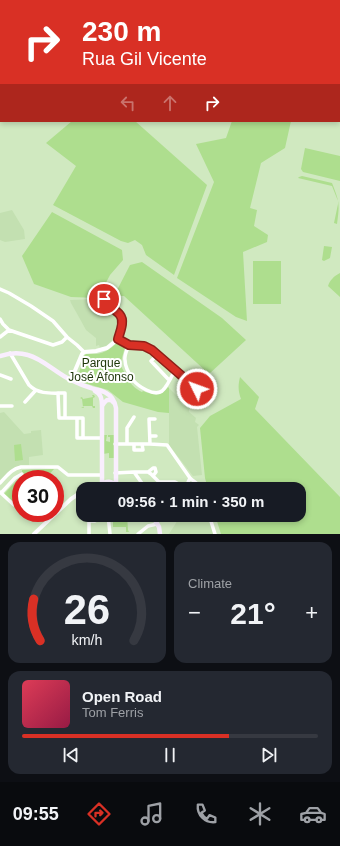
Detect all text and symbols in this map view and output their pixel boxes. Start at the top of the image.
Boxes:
icon: right [16,16,68,68]
text: 230 m [82,16,161,47]
text: Rua Gil Vicente [82,49,207,69]
icon: left [117,92,139,114]
icon: ahead [159,92,181,114]
icon: right [201,92,223,114]
pin [87,282,121,316]
icon: arrive [93,288,115,310]
park label: Parque José Afonso [68,356,134,384]
position arrow [176,368,218,410]
speed limit sign: 30 [12,470,64,522]
text: 09:56 · 1 min · 350 m [118,493,264,510]
text: Climate [188,576,232,591]
text: 26 [64,585,110,632]
text: 21° [230,597,276,630]
text: − [188,600,201,625]
text: + [305,600,318,625]
text: km/h [72,631,103,647]
text: Open Road [82,688,162,705]
text: Tom Ferris [82,705,143,720]
icon: previous [60,744,82,766]
icon: pause [159,744,181,766]
icon: next [258,744,280,766]
icon: directions [85,800,113,828]
icon: music [138,800,166,828]
icon: phone [192,800,220,828]
icon: climate [246,800,274,828]
icon: car [299,800,327,828]
text: 09:55 [13,804,59,824]

